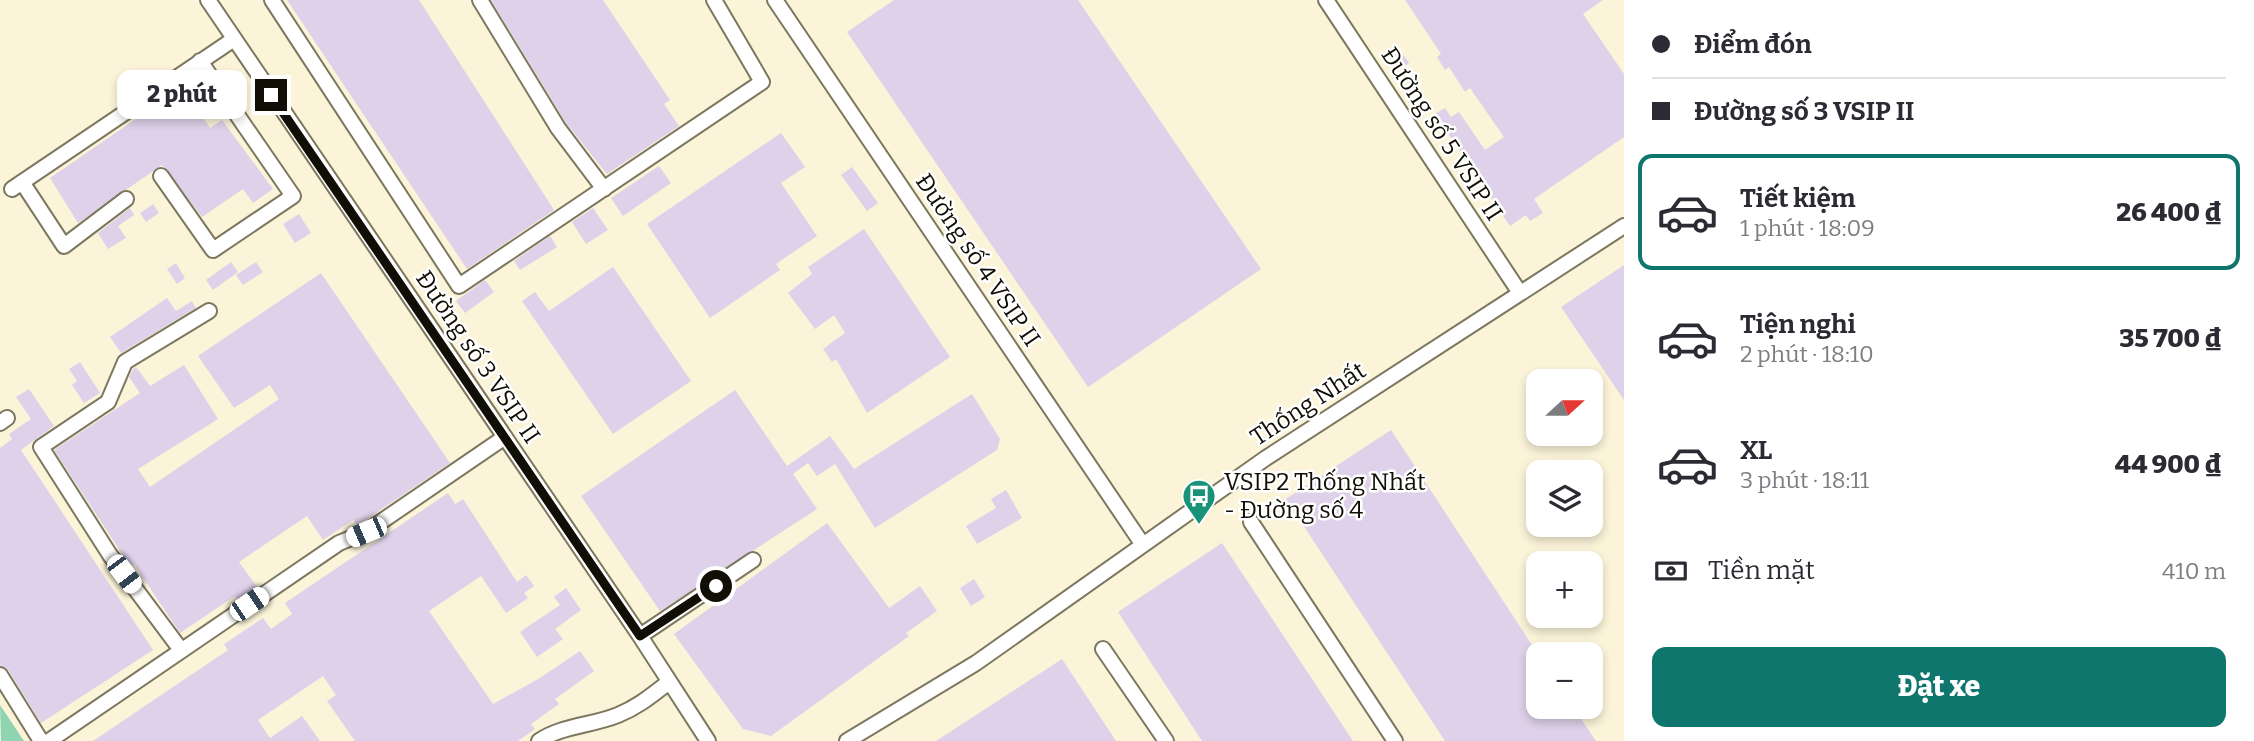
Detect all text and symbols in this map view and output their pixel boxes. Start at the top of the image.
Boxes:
text: Điểm đón [1694,29,1812,60]
street label: Đường số 5 VSIP II [1376,42,1508,226]
callout: 2 phút [117,70,246,119]
route end [255,79,287,111]
text: 2 phút [147,80,217,108]
text: Đường số 3 VSIP II [1694,96,1914,127]
street label: Đường số 4 VSIP II [910,168,1046,352]
icon: car [1656,181,1719,244]
text: Tiết kiệm [1740,183,1856,214]
text: 26 400 ₫ [2116,197,2222,228]
text: 1 phút · 18:09 [1740,214,1875,242]
street label: Đường số 3 VSIP II [410,265,546,449]
icon: car [1656,307,1719,370]
text: Tiện nghi [1740,309,1856,340]
text: 35 700 ₫ [2119,323,2222,354]
text: 2 phút · 18:10 [1740,340,1874,368]
street label: Thống Nhất [1245,356,1371,452]
north arrow [1526,369,1603,446]
map controls [1526,369,1603,719]
icon: car [1656,433,1719,496]
text: XL [1740,435,1772,466]
text: 44 900 ₫ [2115,449,2222,480]
button: layers [1526,460,1603,537]
text: 3 phút · 18:11 [1740,466,1869,494]
place label: VSIP2 Thống Nhất - Đường số 4 [1224,468,1426,524]
bus stop icon: VSIP2 Thống Nhất - Đường số 4 [1180,477,1218,526]
car [343,514,390,550]
car [103,551,146,597]
button: + [1526,551,1603,628]
icon: cash [1652,552,1690,590]
text: Tiền mặt [1708,555,1815,586]
text: 410 m [2162,557,2226,585]
route start [700,570,732,602]
car [226,584,273,624]
button: − [1526,642,1603,719]
button: Đặt xe [1652,647,2226,727]

